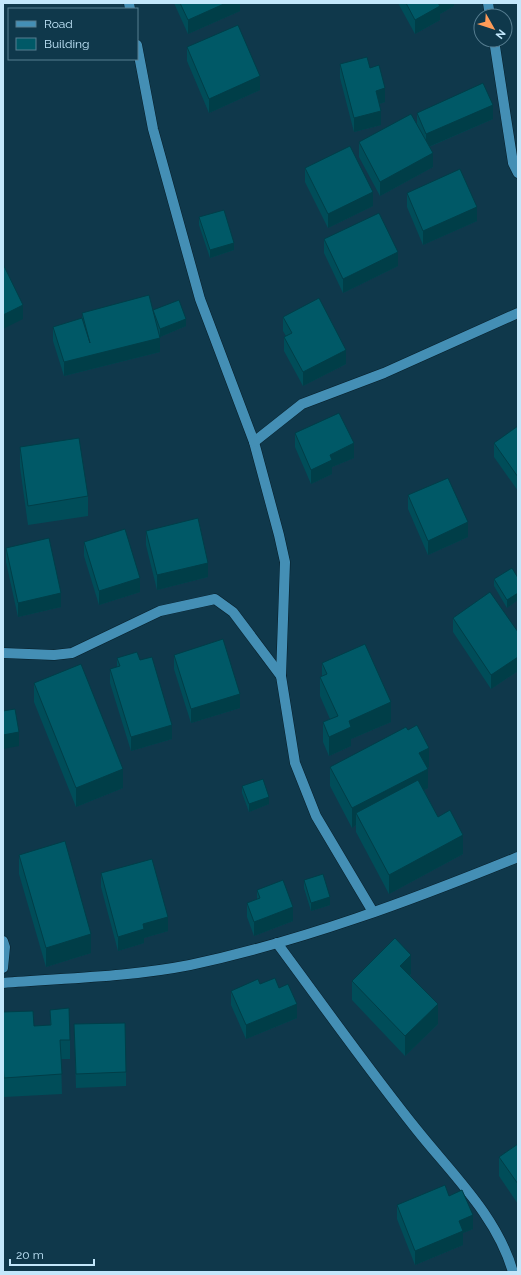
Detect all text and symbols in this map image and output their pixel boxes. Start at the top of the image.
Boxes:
legend [8,8,138,60]
north arrow [473,8,513,48]
text: Road [44,17,73,31]
text: N [493,27,508,41]
text: Building [44,37,90,51]
scale bar [10,1241,94,1267]
text: 20 m [16,1248,44,1262]

